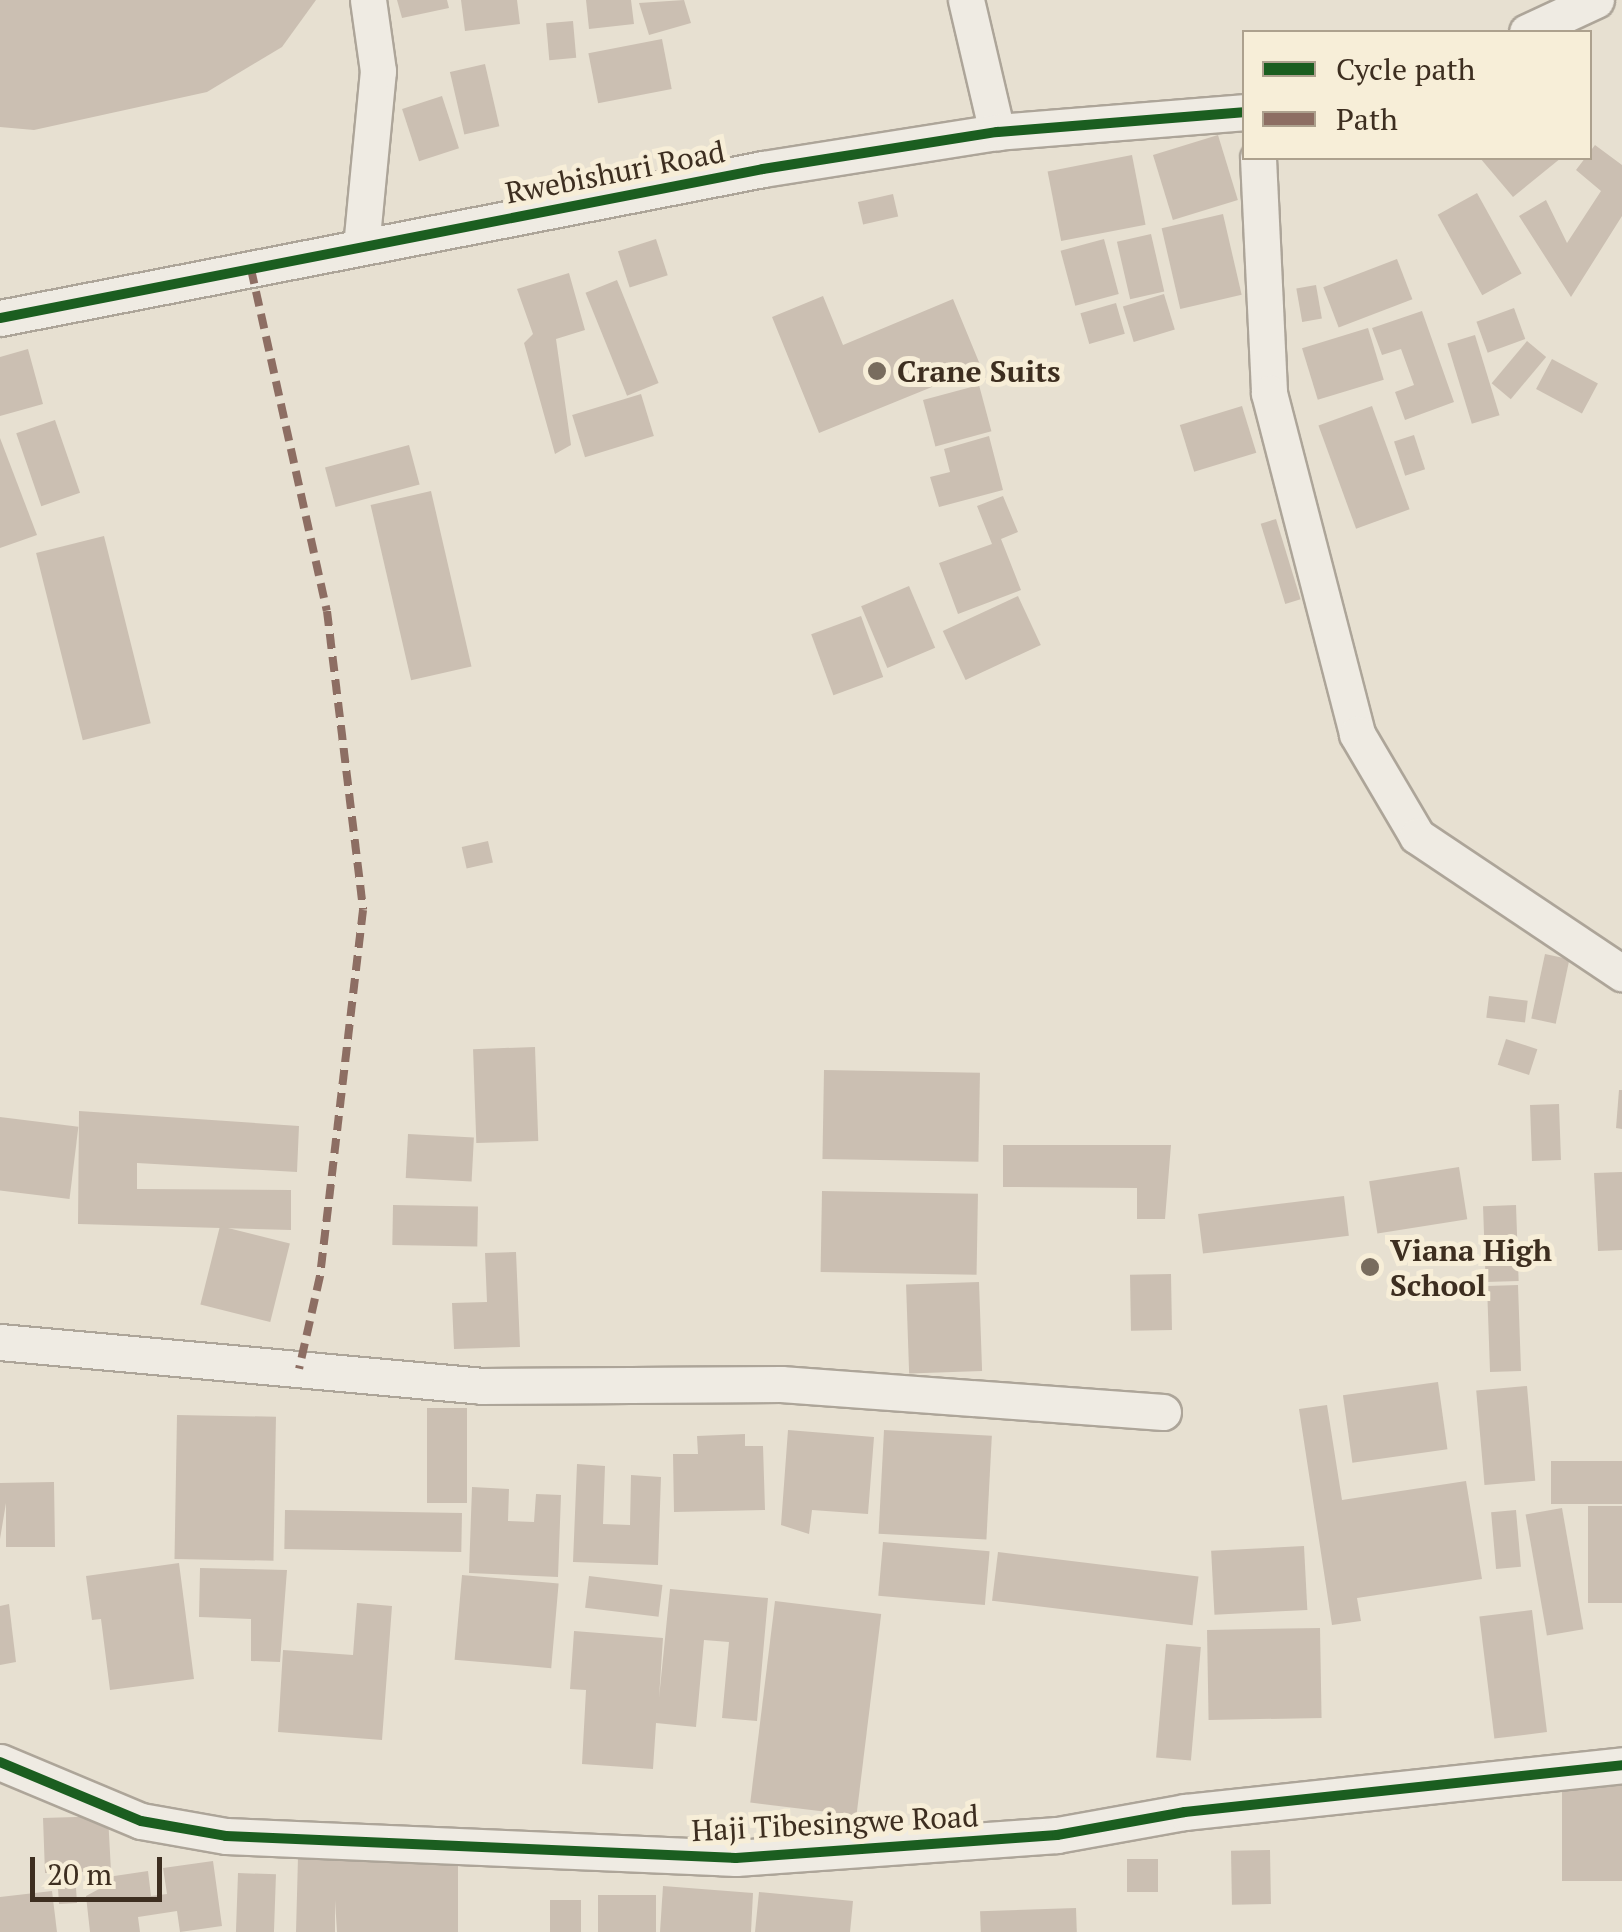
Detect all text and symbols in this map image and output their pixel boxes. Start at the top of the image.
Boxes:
legend [1242,30,1592,160]
text: Cycle path [1336,49,1475,89]
text: Path [1336,99,1398,139]
street label: Rwebishuri Road [502,133,728,211]
place label: Crane Suits [897,353,1061,389]
marker: Crane Suits [866,360,888,382]
place label: Viana High School [1390,1232,1552,1302]
marker: Viana High School [1359,1256,1381,1278]
street label: Haji Tibesingwe Road [691,1798,979,1848]
scale bar [35,1837,168,1899]
text: 20 m [47,1854,112,1894]

